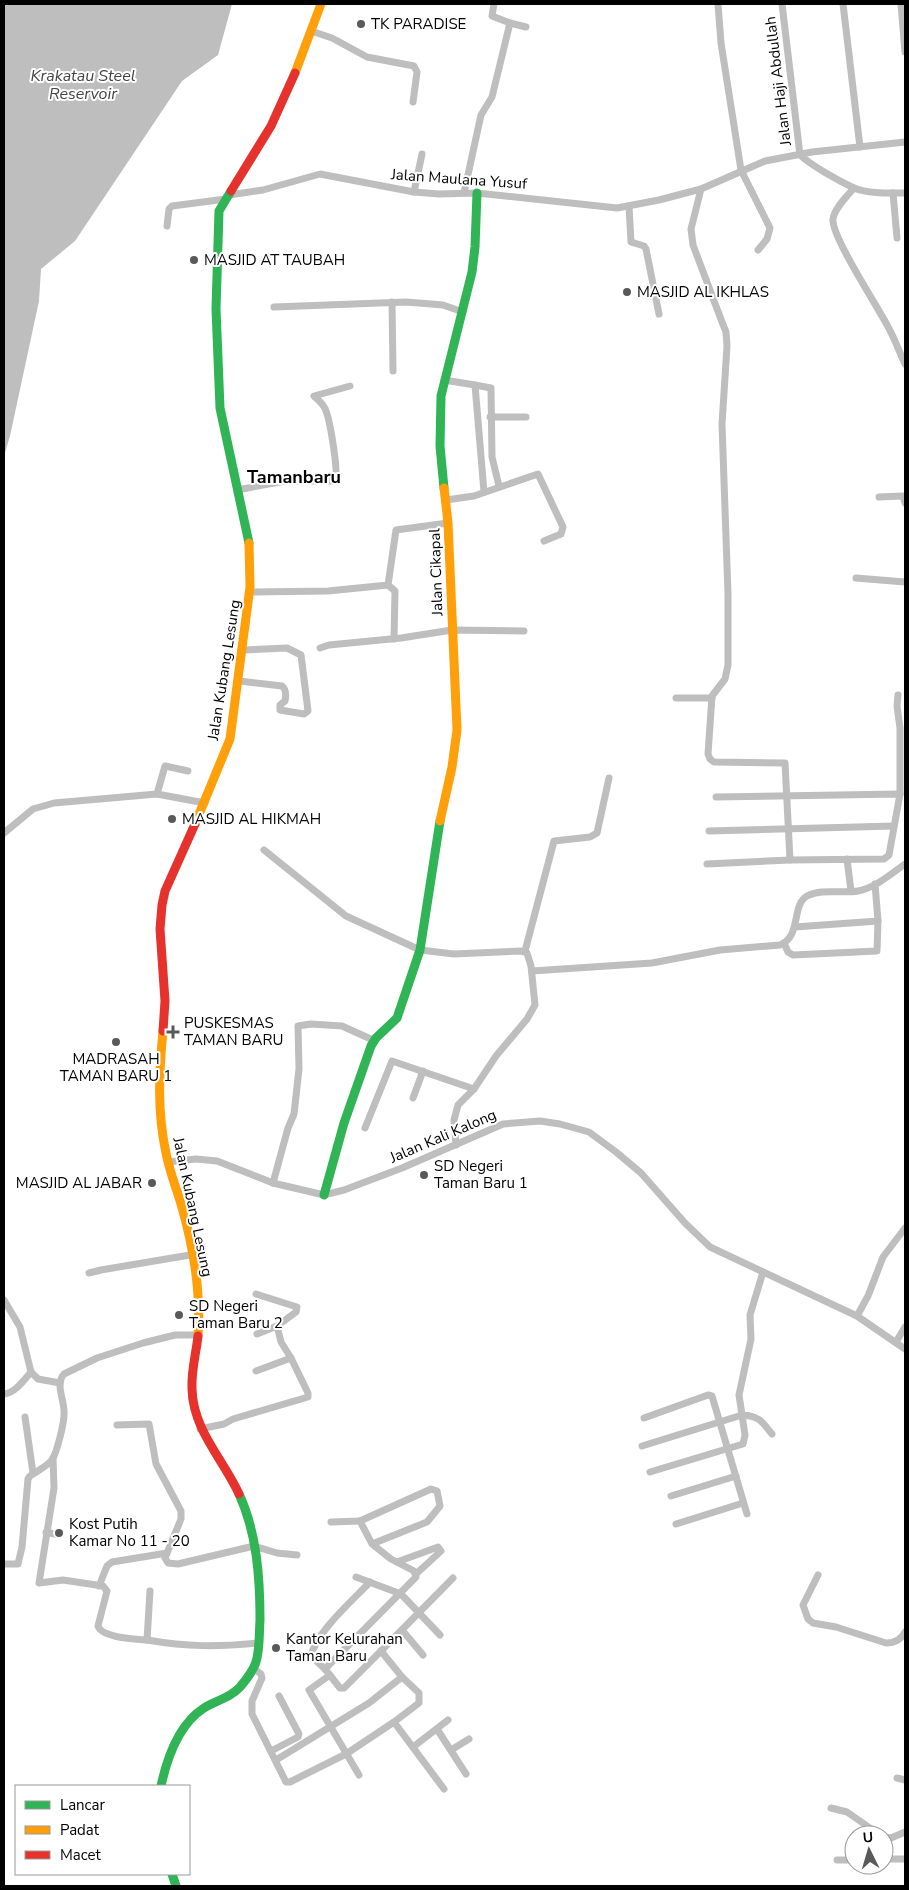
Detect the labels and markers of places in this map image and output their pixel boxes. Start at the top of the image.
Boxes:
place label: TK PARADISE [371,14,466,34]
marker: TK PARADISE [355,18,367,30]
place label: MASJID AT TAUBAH [204,250,345,270]
marker: MASJID AT TAUBAH [188,254,200,266]
place label: MASJID AL IKHLAS [637,282,769,302]
marker: MASJID AL IKHLAS [621,286,633,298]
place label: MASJID AL HIKMAH [182,809,321,829]
marker: MASJID AL HIKMAH [166,813,178,825]
place label: PUSKESMAS TAMAN BARU [184,1013,283,1050]
marker: PUSKESMAS TAMAN BARU [166,1025,180,1039]
marker: MADRASAH TAMAN BARU 1 [110,1036,122,1048]
place label: MADRASAH TAMAN BARU 1 [60,1049,172,1086]
place label: SD Negeri Taman Baru 1 [434,1156,528,1193]
marker: SD Negeri Taman Baru 1 [418,1169,430,1181]
place label: MASJID AL JABAR [16,1173,142,1193]
marker: MASJID AL JABAR [146,1177,158,1189]
place label: SD Negeri Taman Baru 2 [189,1296,283,1333]
marker: SD Negeri Taman Baru 2 [173,1309,185,1321]
place label: Kost Putih Kamar No 11 - 20 [69,1514,190,1551]
marker: Kost Putih Kamar No 11 - 20 [53,1527,65,1539]
place label: Kantor Kelurahan Taman Baru [286,1629,403,1666]
marker: Kantor Kelurahan Taman Baru [270,1642,282,1654]

